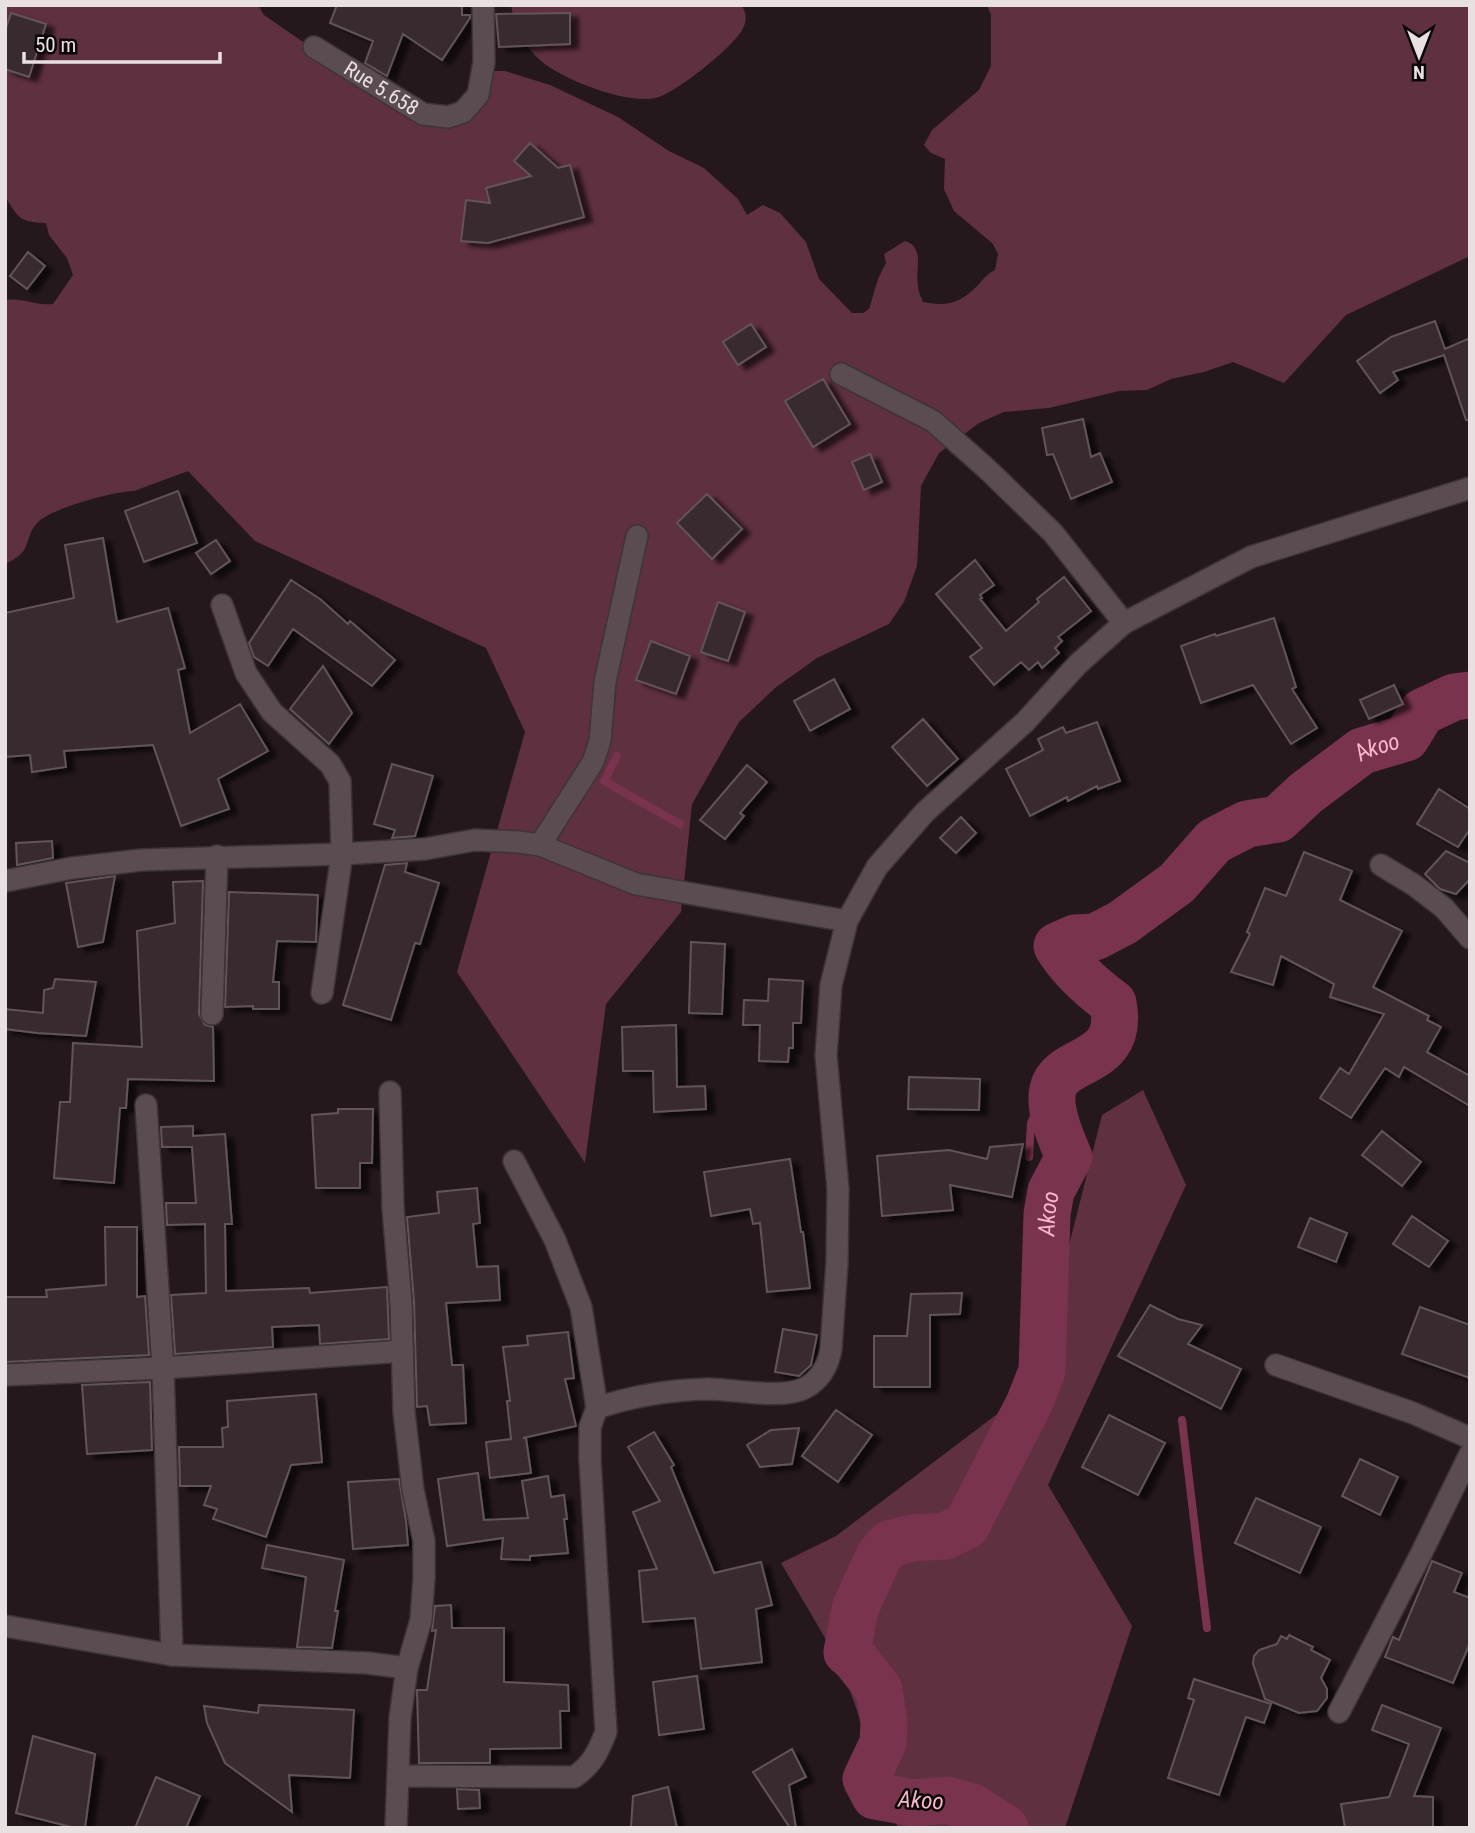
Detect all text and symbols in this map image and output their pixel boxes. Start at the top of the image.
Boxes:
scale bar [24,21,220,65]
north arrow [1384,21,1454,91]
text: 50 m [35,33,76,57]
street label: Rue 5.658 [340,56,423,120]
text: N [1413,61,1425,84]
water label: Akoo [1348,728,1403,767]
water label: Akoo [1033,1189,1065,1238]
water label: Akoo [896,1785,945,1816]

